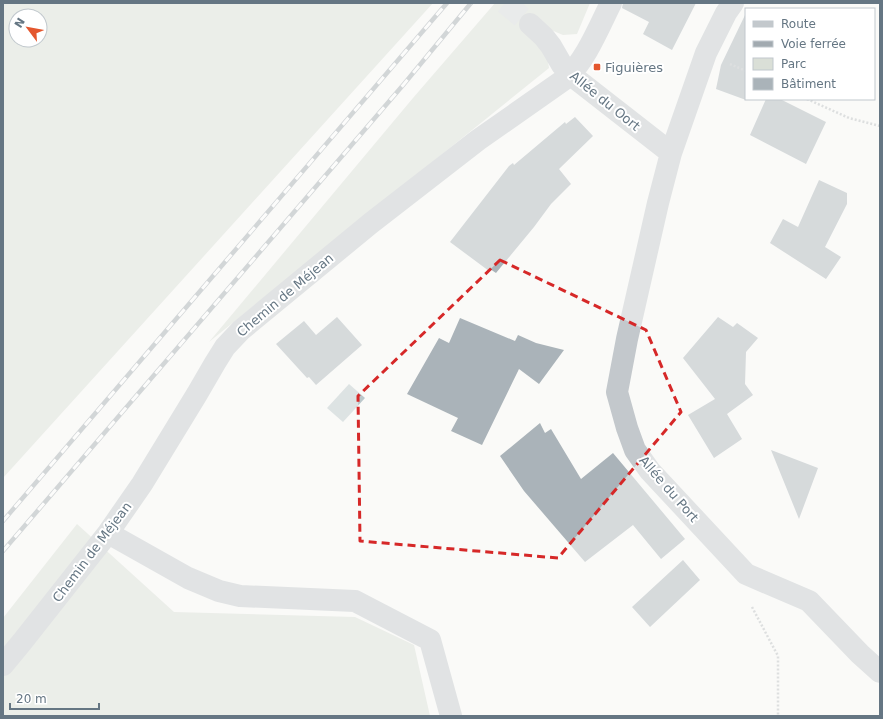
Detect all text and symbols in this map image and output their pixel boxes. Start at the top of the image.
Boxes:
north arrow [8,8,48,48]
legend [745,8,875,100]
text: N [12,16,28,30]
text: Route [781,17,816,31]
text: Voie ferrée [781,37,846,51]
text: Parc [781,57,806,71]
place label: Figuières [605,60,663,75]
marker: Figuières [592,62,602,72]
street label: Allée du Oort [567,68,643,134]
text: Bâtiment [781,77,836,91]
street label: Chemin de Méjean [234,250,336,340]
street label: Allée du Port [636,453,702,525]
street label: Chemin de Méjean [49,499,135,605]
scale bar [10,685,99,711]
text: 20 m [16,692,47,706]

